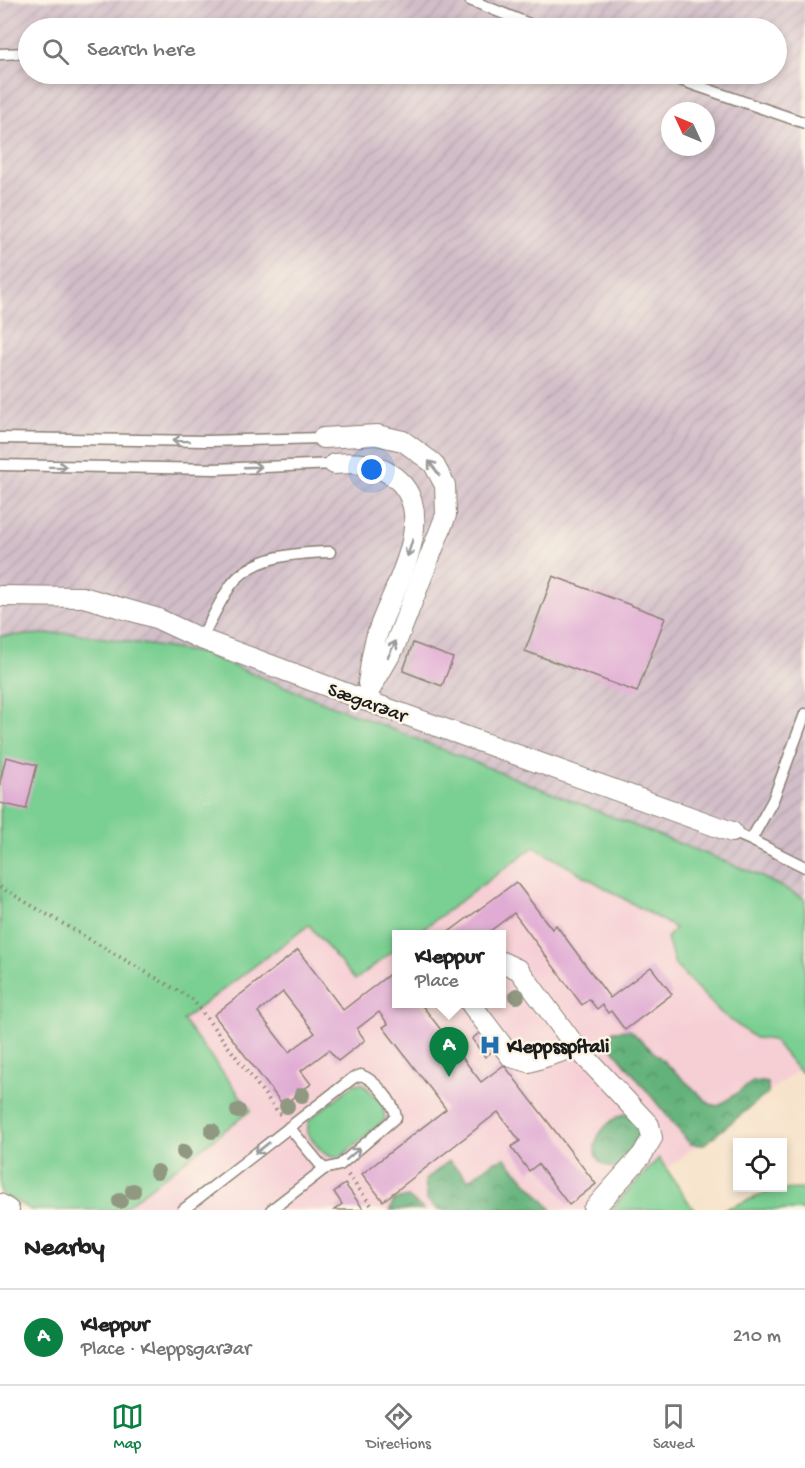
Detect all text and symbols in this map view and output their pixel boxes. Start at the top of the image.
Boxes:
search box [18,18,787,84]
icon: search [39,35,72,68]
text: Search here [87,38,195,64]
north arrow [661,102,715,156]
one-way arrow [171,435,191,447]
your location [357,455,386,484]
one-way arrow [428,460,441,476]
one-way arrow [48,461,68,473]
one-way arrow [243,462,263,473]
one-way arrow [404,538,415,557]
one-way arrow [387,640,399,658]
street label: Sægarðar [324,679,411,730]
popup [392,930,506,1008]
text: Kleppur [415,945,483,971]
text: Place [415,971,459,994]
pin: A [430,1028,468,1077]
hospital icon: Kleppsspítali [478,1033,502,1057]
place label: Kleppsspítali [506,1037,609,1060]
map controls [733,1138,787,1192]
button: locate [733,1138,787,1192]
one-way arrow [255,1142,271,1155]
one-way arrow [345,1147,360,1161]
text: Nearby [24,1234,105,1265]
text: Kleppur [81,1313,149,1339]
text: A [38,1326,49,1349]
text: 210 m [733,1326,781,1349]
text: Place · Kleppsgarðar [81,1339,251,1362]
tab: Map [111,1400,144,1455]
tab: Directions [366,1400,431,1455]
tab: Saved [653,1400,694,1455]

